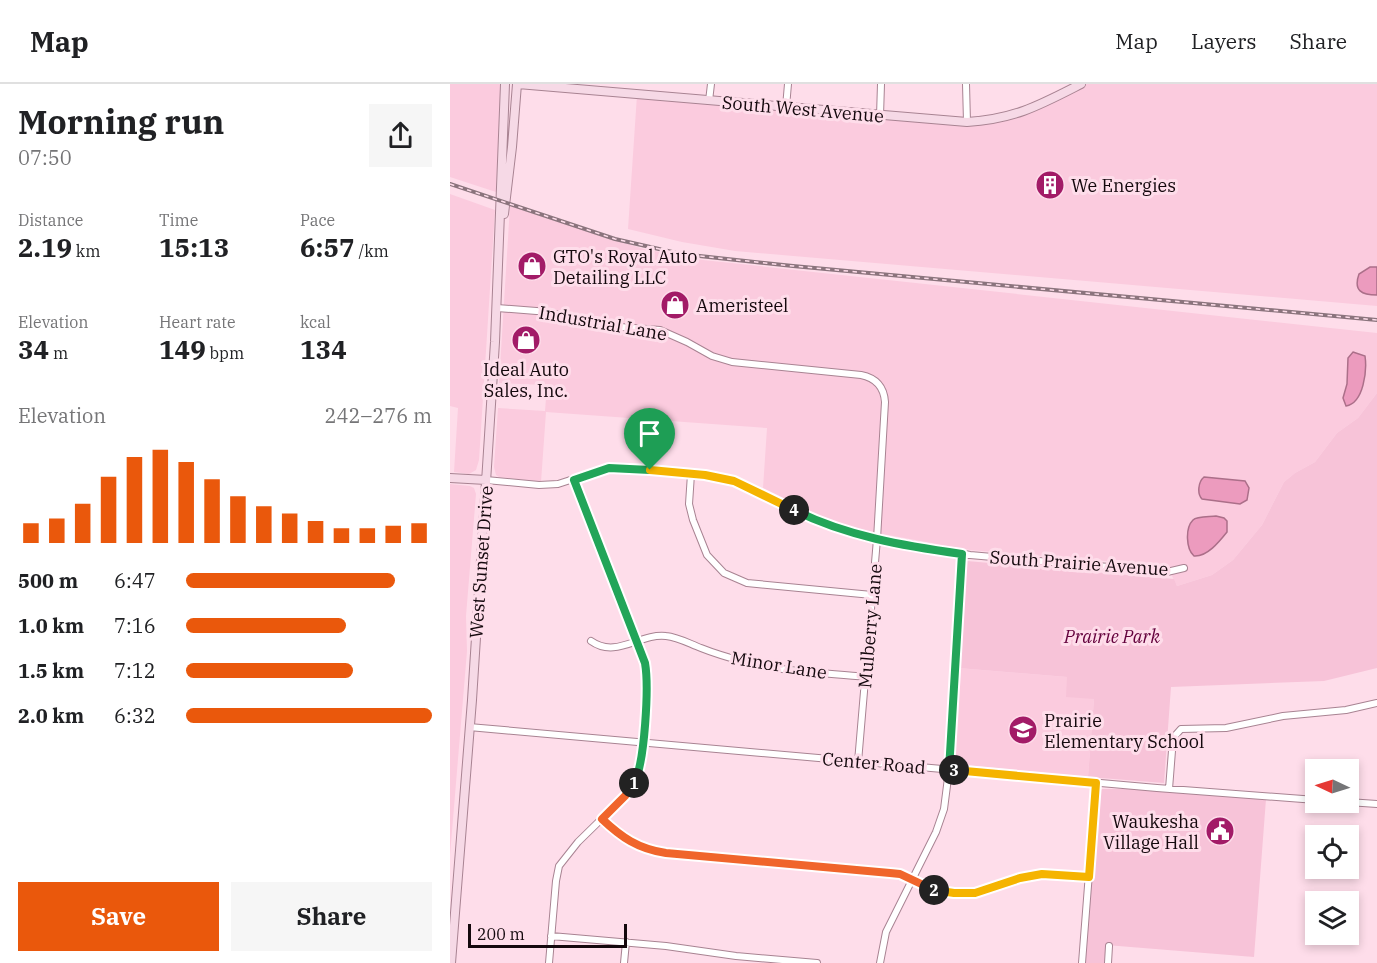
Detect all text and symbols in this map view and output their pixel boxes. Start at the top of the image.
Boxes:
text: Map [30,23,89,60]
text: Map [1115,27,1158,55]
text: Layers [1191,27,1257,55]
text: Share [1290,27,1347,55]
street label: South West Avenue [721,90,885,128]
text: Morning run [18,100,224,143]
button: share [369,104,432,167]
text: 07:50 [18,144,72,171]
building icon: We Energies [1034,169,1066,201]
place label: We Energies [1071,174,1176,197]
text: Distance [18,210,83,230]
text: Time [159,210,198,230]
text: Pace [300,210,335,230]
text: 2.19 [18,230,72,264]
text: 15:13 [159,230,229,264]
text: 6:57 [300,230,355,264]
text: km [72,241,100,261]
text: /km [355,241,389,261]
place label: GTO's Royal Auto Detailing LLC [553,245,697,289]
shop icon: GTO's Royal Auto Detailing LLC [516,250,548,282]
shop icon: Ameristeel [659,289,691,321]
place label: Ameristeel [696,294,789,317]
street label: Industrial Lane [537,300,669,346]
text: Elevation [18,312,88,332]
text: Heart rate [159,312,236,332]
text: kcal [300,312,331,332]
shop icon: Ideal Auto Sales, Inc. [510,324,542,356]
text: 34 [18,332,49,366]
text: 149 [159,332,206,366]
text: 134 [300,332,347,366]
text: m [49,343,68,363]
text: bpm [206,343,244,363]
place label: Ideal Auto Sales, Inc. [483,358,569,402]
text: Elevation [18,402,106,429]
text: 242–276 m [325,402,432,429]
pin [624,408,675,470]
icon: arrive [633,417,666,450]
street label: West Sunset Drive [464,485,498,639]
pin: 4 [779,495,809,525]
text: 4 [789,500,799,520]
street label: South Prairie Avenue [989,545,1169,581]
street label: Mulberry Lane [853,563,887,689]
text: 500 m [18,567,78,594]
text: 6:47 [114,567,156,594]
text: 1.0 km [18,612,84,639]
text: 7:16 [114,612,156,639]
park label: Prairie Park [1063,625,1160,648]
street label: Minor Lane [729,646,829,684]
text: 1.5 km [18,657,84,684]
text: 7:12 [114,657,156,684]
text: 2.0 km [18,702,84,729]
text: 6:32 [114,702,156,729]
place label: Prairie Elementary School [1044,709,1204,753]
school or university icon: Prairie Elementary School [1007,714,1039,746]
street label: Center Road [821,747,927,779]
pin: 3 [939,755,969,785]
north arrow [1305,759,1359,813]
map controls [1305,759,1359,945]
text: 3 [949,760,959,780]
pin: 1 [619,768,649,798]
text: 1 [629,773,639,793]
place label: Waukesha Village Hall [1103,810,1199,854]
public building icon: Waukesha Village Hall [1204,815,1236,847]
button: locate [1305,825,1359,879]
pin: 2 [919,875,949,905]
text: 2 [929,880,939,900]
button: Save [18,882,219,951]
button: Share [231,882,432,951]
button: layers [1305,891,1359,945]
scale bar [468,921,627,948]
text: 200 m [477,924,525,944]

